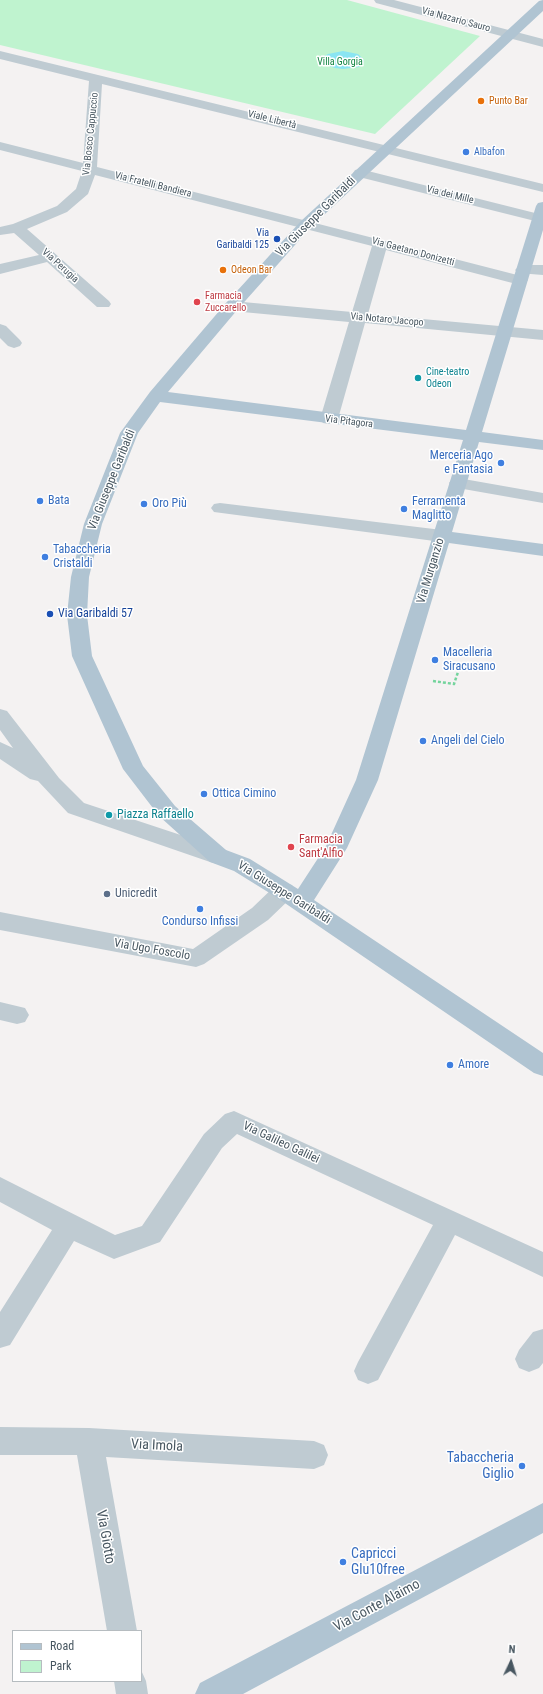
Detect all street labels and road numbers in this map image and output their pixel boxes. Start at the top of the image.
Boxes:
street label: Via Nazario Sauro [420,5,492,35]
street label: Via Bosco Cappuccio [81,92,101,176]
street label: Viale Libertà [246,108,298,132]
street label: Via Fratelli Bandiera [113,170,193,200]
street label: Via Giuseppe Garibaldi [273,174,359,260]
street label: Via dei Mille [425,183,475,207]
street label: Via Gaetano Donizetti [370,235,456,269]
street label: Via Perugia [39,246,81,286]
street label: Via Notaro Jacopo [350,311,424,329]
street label: Via Pitagora [324,413,374,431]
street label: Via Giuseppe Garibaldi [85,428,139,532]
street label: Via Murganzio [414,536,448,606]
street label: Via Giuseppe Garibaldi [235,858,333,928]
street label: Via Ugo Foscolo [113,936,191,964]
street label: Via Galileo Galilei [240,1119,322,1167]
street label: Via Imola [131,1436,183,1456]
street label: Via Giotto [92,1509,118,1565]
street label: Via Conte Alaimo [331,1576,423,1636]

